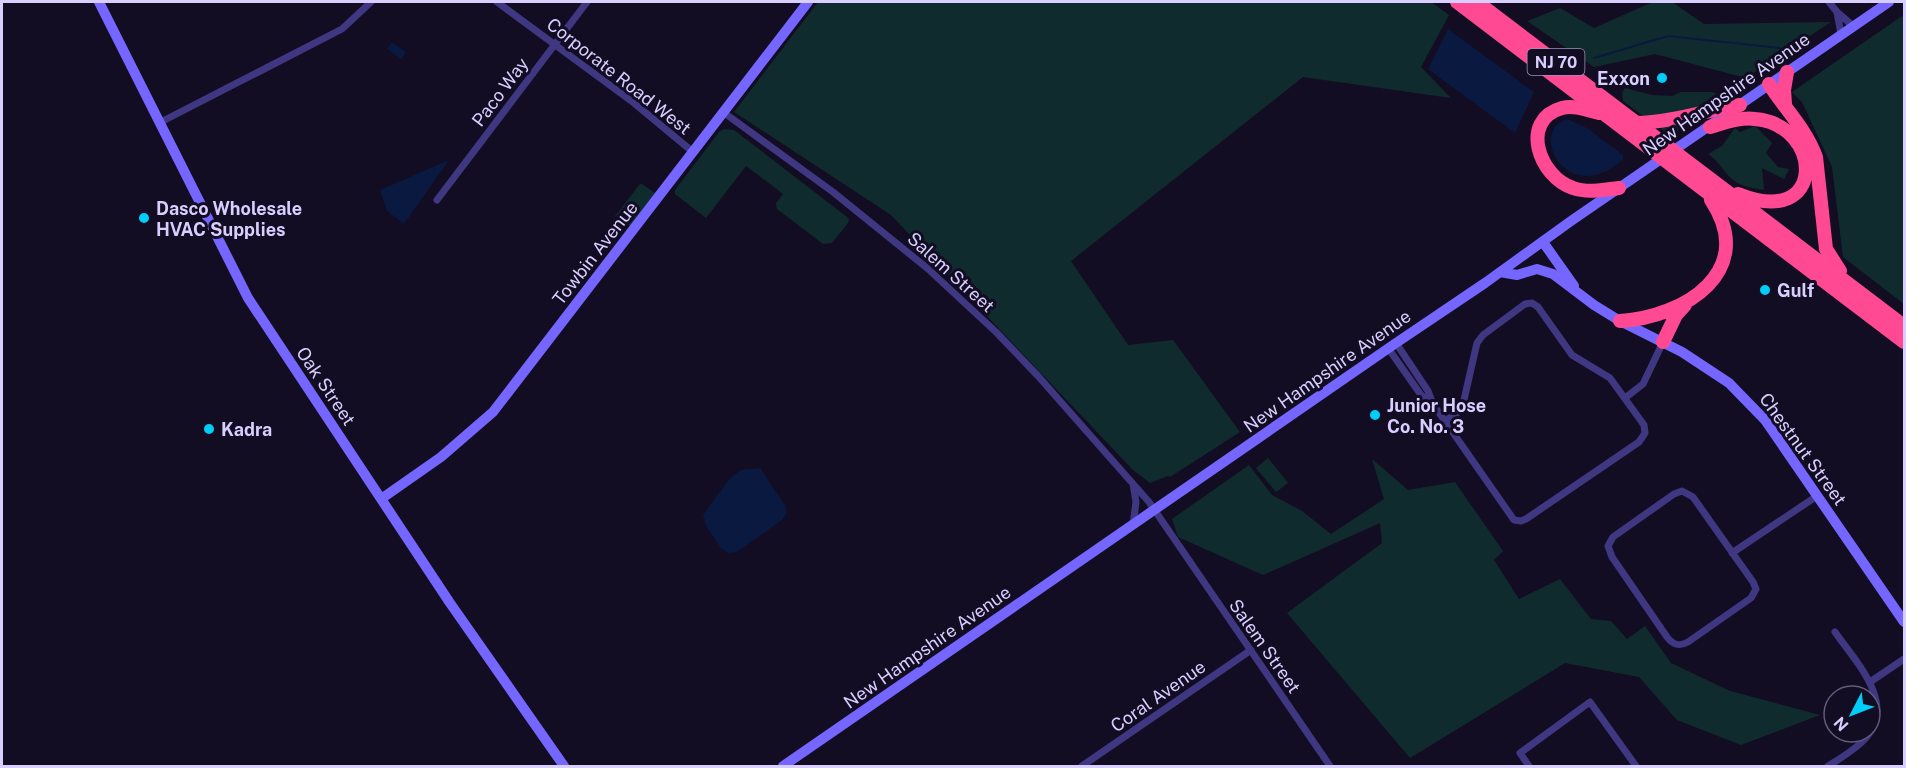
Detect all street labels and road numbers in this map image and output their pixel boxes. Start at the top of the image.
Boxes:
street label: Corporate Road West [543,13,695,139]
street label: New Hampshire Avenue [1638,28,1814,160]
road number: NJ 70 [1528,49,1584,75]
street label: Paco Way [467,53,533,131]
street label: Towbin Avenue [548,197,642,309]
street label: Salem Street [903,228,999,316]
street label: New Hampshire Avenue [1239,305,1415,437]
street label: Oak Street [292,343,360,429]
street label: Chestnut Street [1755,389,1851,509]
street label: New Hampshire Avenue [839,581,1015,713]
street label: Salem Street [1225,595,1305,697]
street label: Coral Avenue [1107,656,1209,736]

